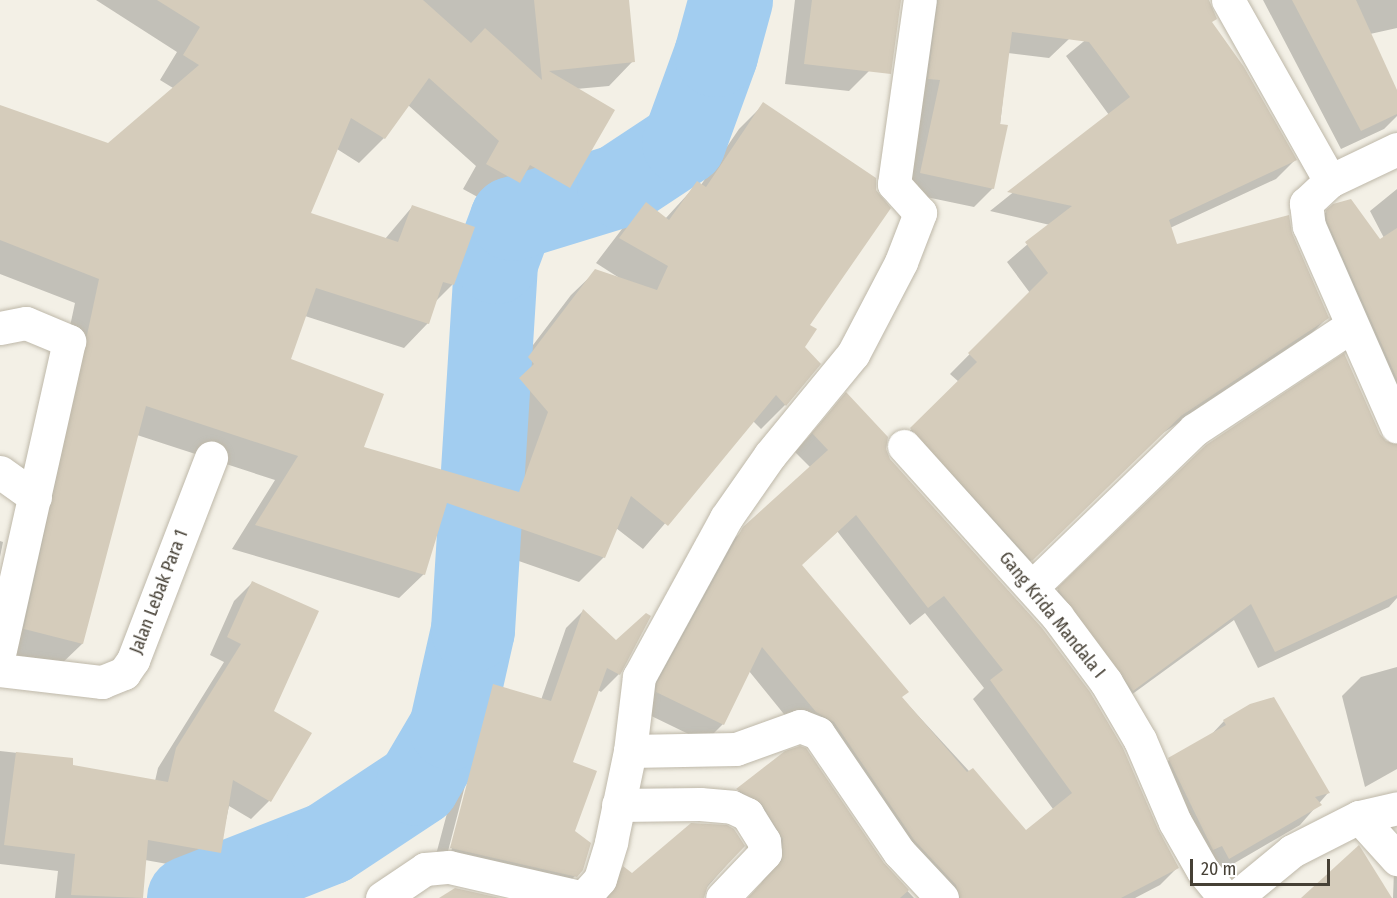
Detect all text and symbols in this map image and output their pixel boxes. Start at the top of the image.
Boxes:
street label: Jalan Lebak Para 1 [125,527,193,657]
street label: Gang Krida Mandala I [994,548,1110,682]
scale bar [1193,847,1332,885]
text: 20 m [1201,858,1236,880]

